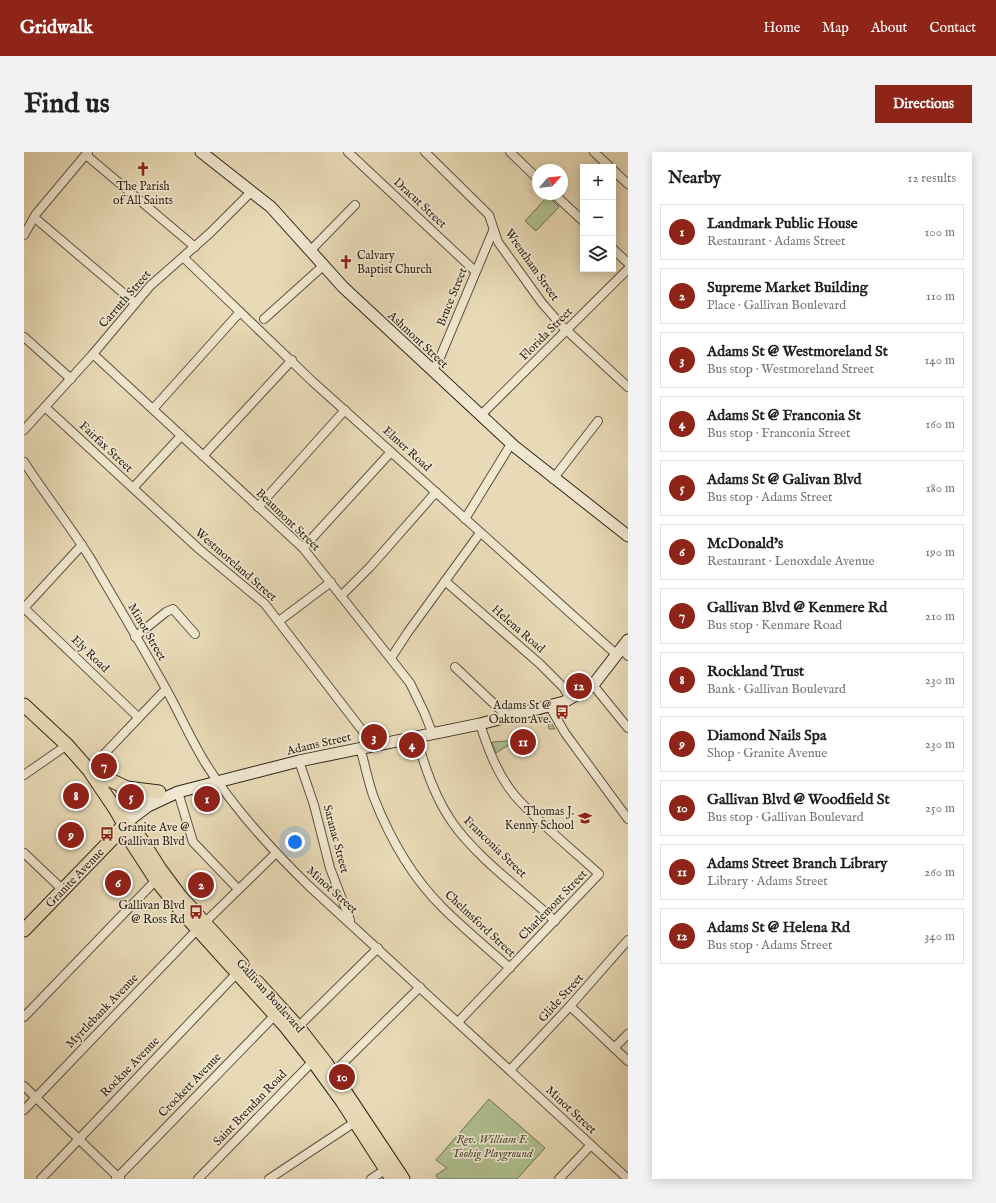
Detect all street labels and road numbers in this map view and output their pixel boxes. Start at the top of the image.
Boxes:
street label: Dracut Street [390,175,450,231]
street label: Wrentham Street [502,226,562,304]
street label: Bruce Street [433,266,471,328]
street label: Carruth Street [96,267,154,331]
street label: Florida Street [516,304,576,364]
street label: Ashmont Street [384,307,451,372]
street label: Fairfax Street [76,418,136,476]
street label: Elmer Road [380,423,435,475]
street label: Beaumont Street [253,486,323,554]
street label: Westmoreland Street [192,525,280,605]
street label: Minot Street [125,601,169,663]
street label: Helena Road [488,602,548,657]
street label: Ely Road [68,632,113,676]
street label: Adams Street [284,729,353,759]
street label: Saranac Street [320,803,352,875]
street label: Franconia Street [460,813,530,881]
street label: Granite Avenue [43,845,108,911]
street label: Minot Street [303,863,361,917]
street label: Charlemont Street [516,867,590,943]
street label: Chelmsford Street [442,887,518,961]
street label: Gallivan Boulevard [233,956,308,1037]
street label: Myrtlebank Avenue [63,970,142,1051]
street label: Glide Street [535,971,587,1025]
street label: Rockne Avenue [97,1033,163,1100]
street label: Crockett Avenue [155,1049,225,1120]
street label: Saint Brendan Road [210,1067,290,1149]
street label: Minot Street [543,1083,599,1137]

